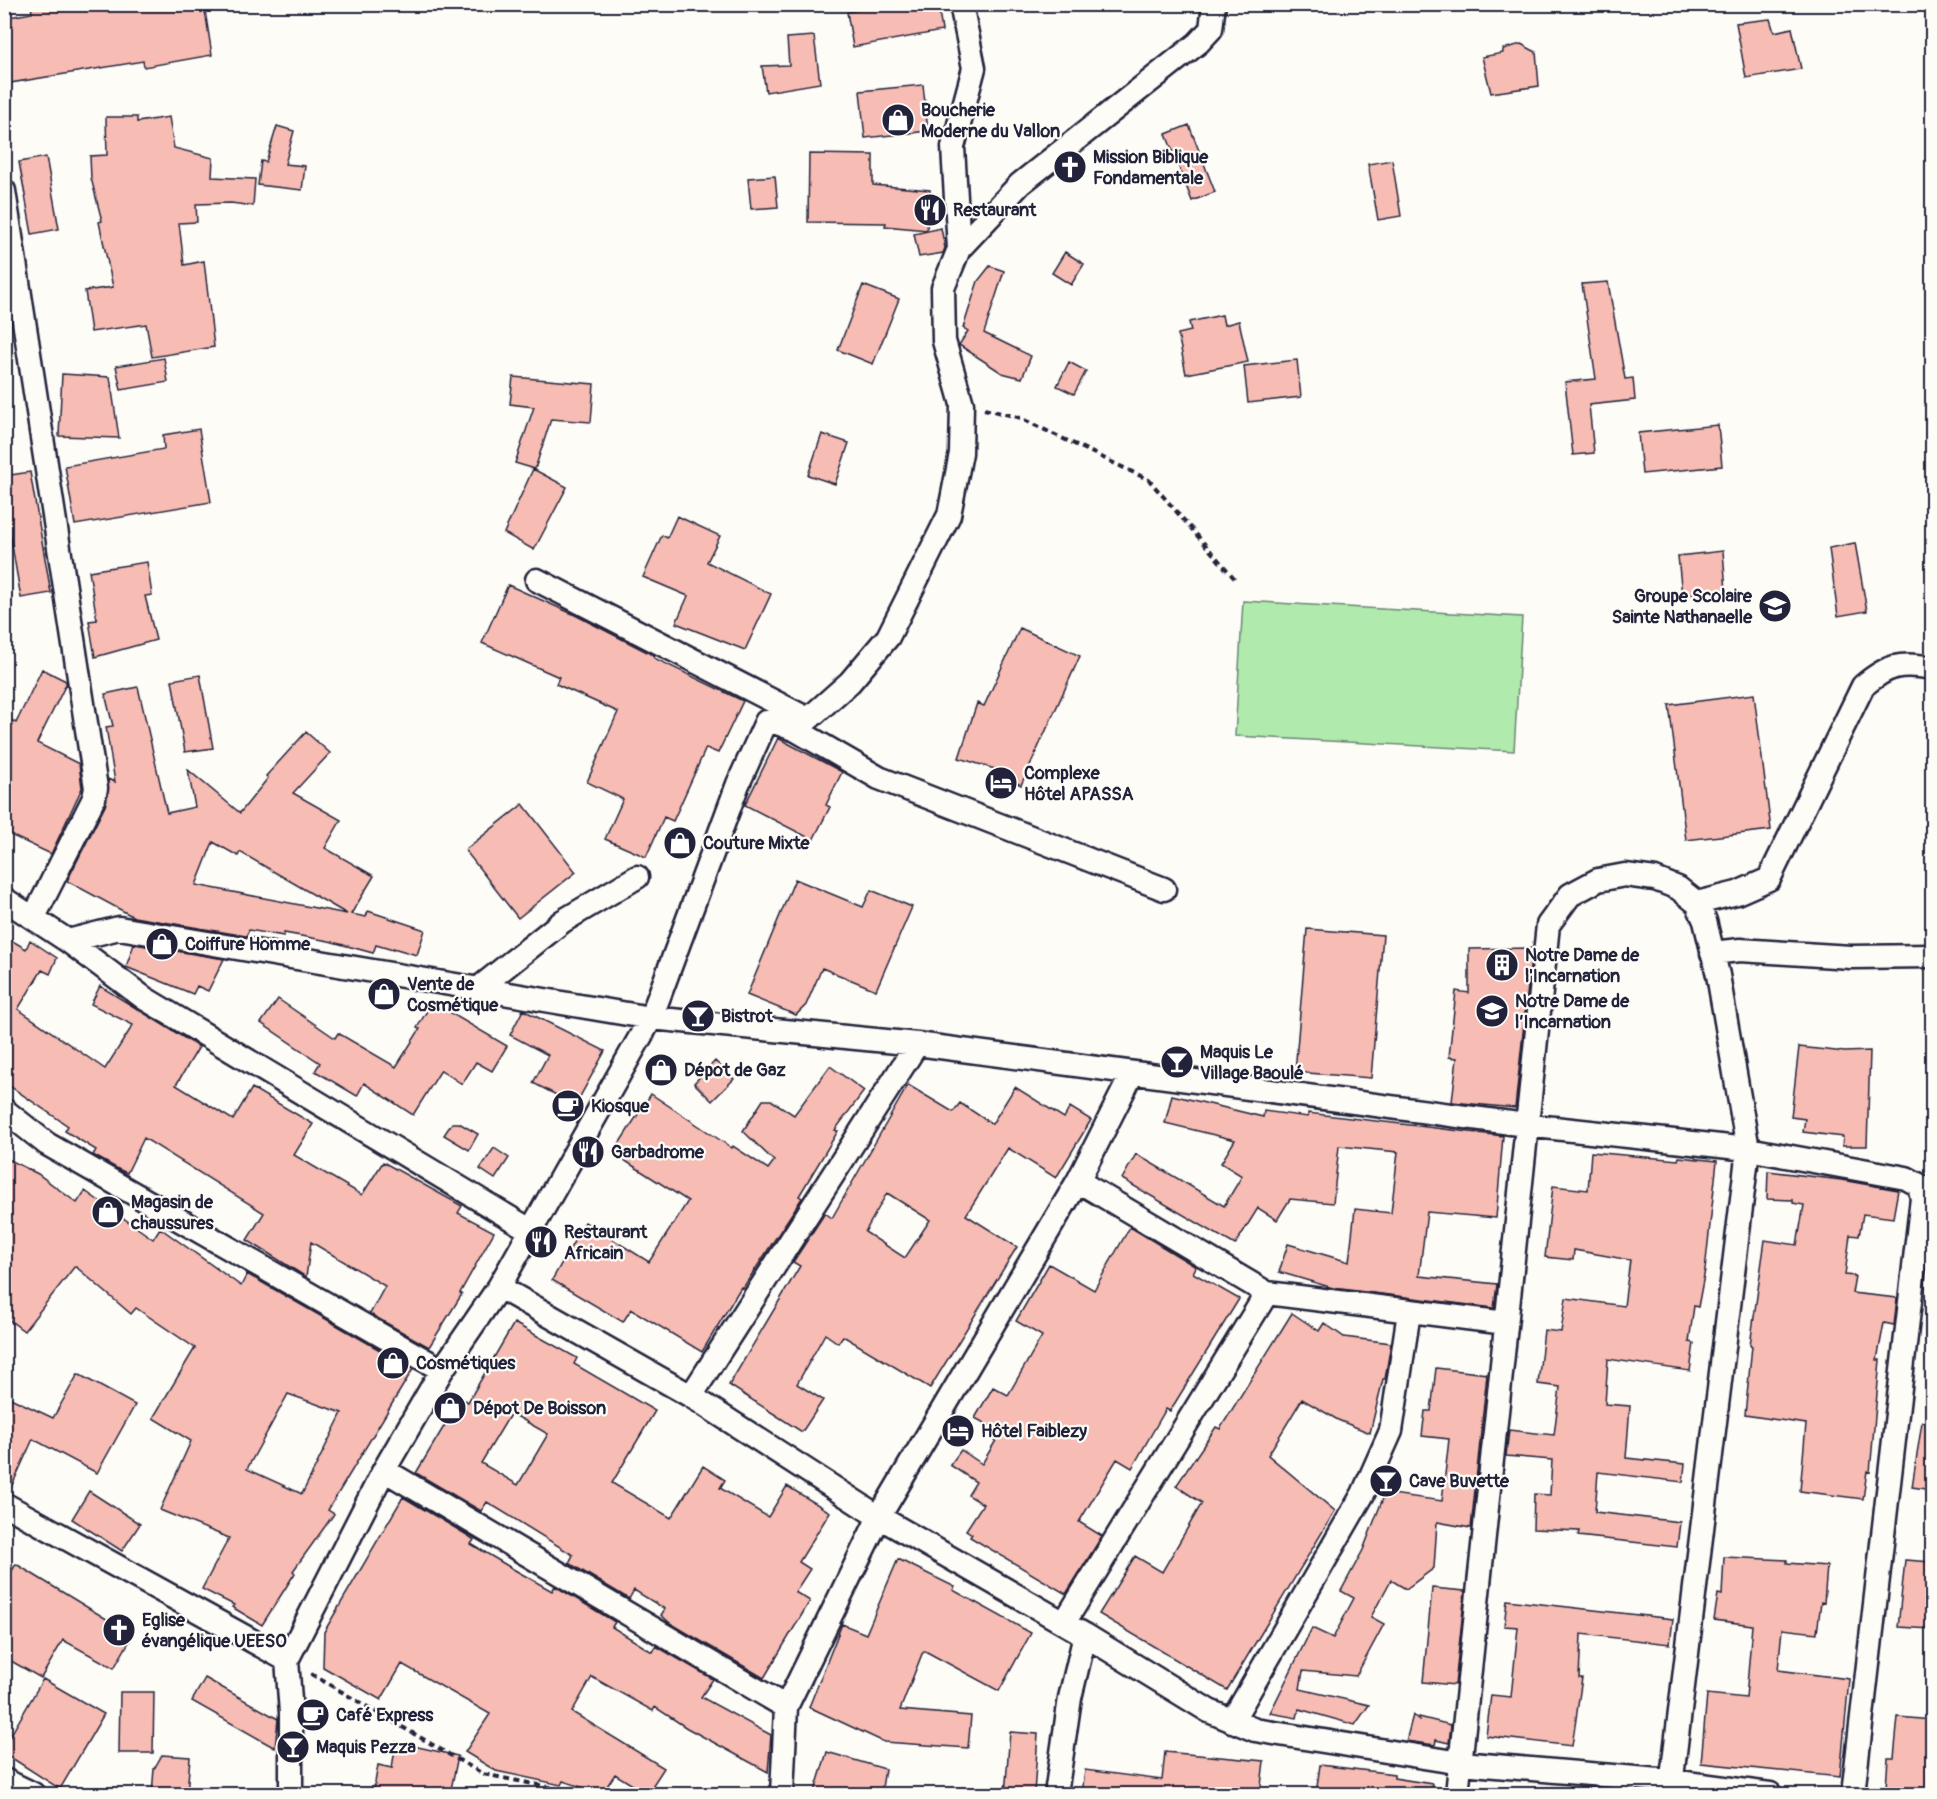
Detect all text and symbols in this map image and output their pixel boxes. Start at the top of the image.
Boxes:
place label: Boucherie Moderne du Vallon [921,99,1060,143]
shop icon: Boucherie Moderne du Vallon [880,102,916,138]
place label: Mission Biblique Fondamentale [1093,146,1209,190]
church icon: Mission Biblique Fondamentale [1052,149,1088,185]
restaurant icon: Restaurant [912,192,948,228]
place label: Restaurant [953,199,1037,222]
place label: Groupe Scolaire Sainte Nathanaelle [1612,585,1753,629]
school or university icon: Groupe Scolaire Sainte Nathanaelle [1757,588,1793,624]
place label: Complexe Hôtel APASSA [1024,762,1134,806]
hotel icon: Complexe Hôtel APASSA [983,765,1019,801]
shop icon: Couture Mixte [662,825,698,861]
place label: Couture Mixte [703,832,810,855]
shop icon: Coiffure Homme [144,926,180,962]
place label: Coiffure Homme [185,933,311,956]
place label: Notre Dame de l'Incarnation [1525,944,1640,988]
building icon: Notre Dame de l'Incarnation [1484,947,1520,983]
place label: Vente de Cosmétique [407,973,499,1017]
shop icon: Vente de Cosmétique [366,976,402,1012]
place label: Notre Dame de l’Incarnation [1515,990,1630,1034]
school or university icon: Notre Dame de l’Incarnation [1474,993,1510,1029]
bar icon: Bistrot [680,998,716,1034]
place label: Bistrot [721,1005,773,1028]
place label: Maquis Le Village Baoulé [1200,1041,1304,1085]
bar icon: Maquis Le Village Baoulé [1159,1044,1195,1080]
shop icon: Dépot de Gaz [643,1052,679,1088]
place label: Dépot de Gaz [684,1059,786,1082]
cafe icon: Kiosque [550,1088,586,1124]
place label: Kiosque [591,1095,650,1118]
restaurant icon: Garbadrome [570,1134,606,1170]
place label: Garbadrome [611,1141,705,1164]
place label: Magasin de chaussures [130,1191,214,1235]
shop icon: Magasin de chaussures [90,1194,126,1230]
place label: Restaurant Africain [564,1221,648,1265]
restaurant icon: Restaurant Africain [523,1224,559,1260]
shop icon: Cosmétiques [375,1345,411,1381]
place label: Cosmétiques [416,1352,516,1375]
shop icon: Dépot De Boisson [432,1390,468,1426]
place label: Dépot De Boisson [473,1397,606,1420]
hotel icon: Hôtel Faiblezy [940,1413,976,1449]
place label: Hôtel Faiblezy [981,1420,1087,1443]
bar icon: Cave Buvette [1368,1463,1404,1499]
place label: Cave Buvette [1409,1470,1510,1493]
place label: Eglise évangélique UEESO [141,1609,287,1653]
church icon: Eglise évangélique UEESO [101,1612,137,1648]
cafe icon: Café Express [295,1697,331,1733]
place label: Café Express [336,1704,434,1727]
bar icon: Maquis Pezza [275,1729,311,1765]
place label: Maquis Pezza [316,1736,417,1759]

